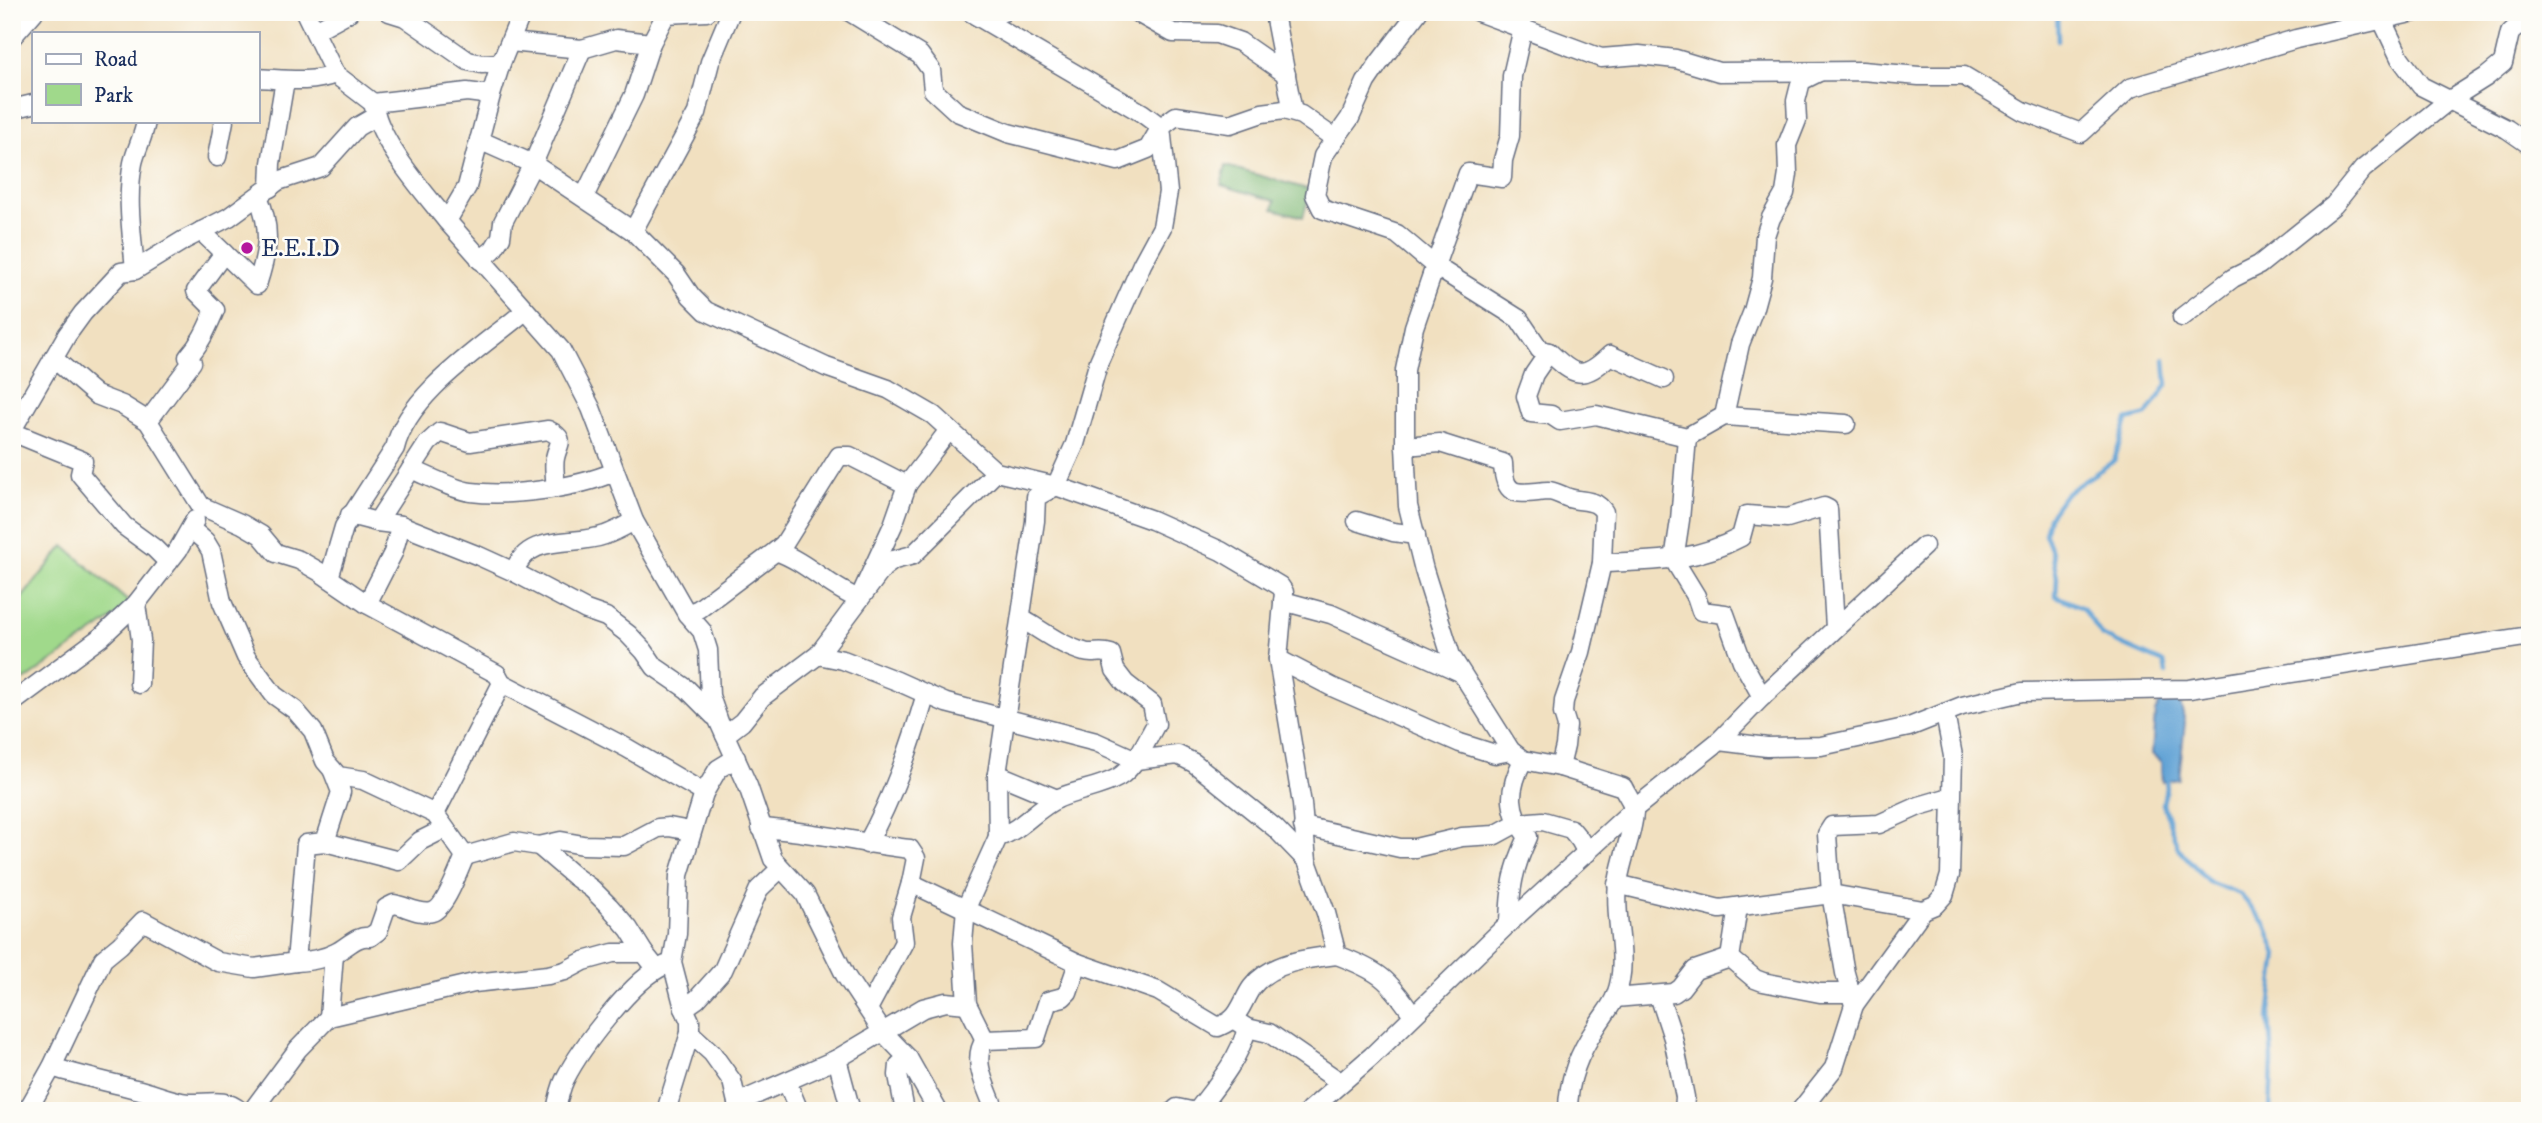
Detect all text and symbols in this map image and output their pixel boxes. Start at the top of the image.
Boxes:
legend [32,32,259,122]
text: Road [94,47,138,73]
text: Park [94,83,134,109]
place label: E.E.I.D [261,234,340,264]
marker: E.E.I.D [239,240,255,256]

